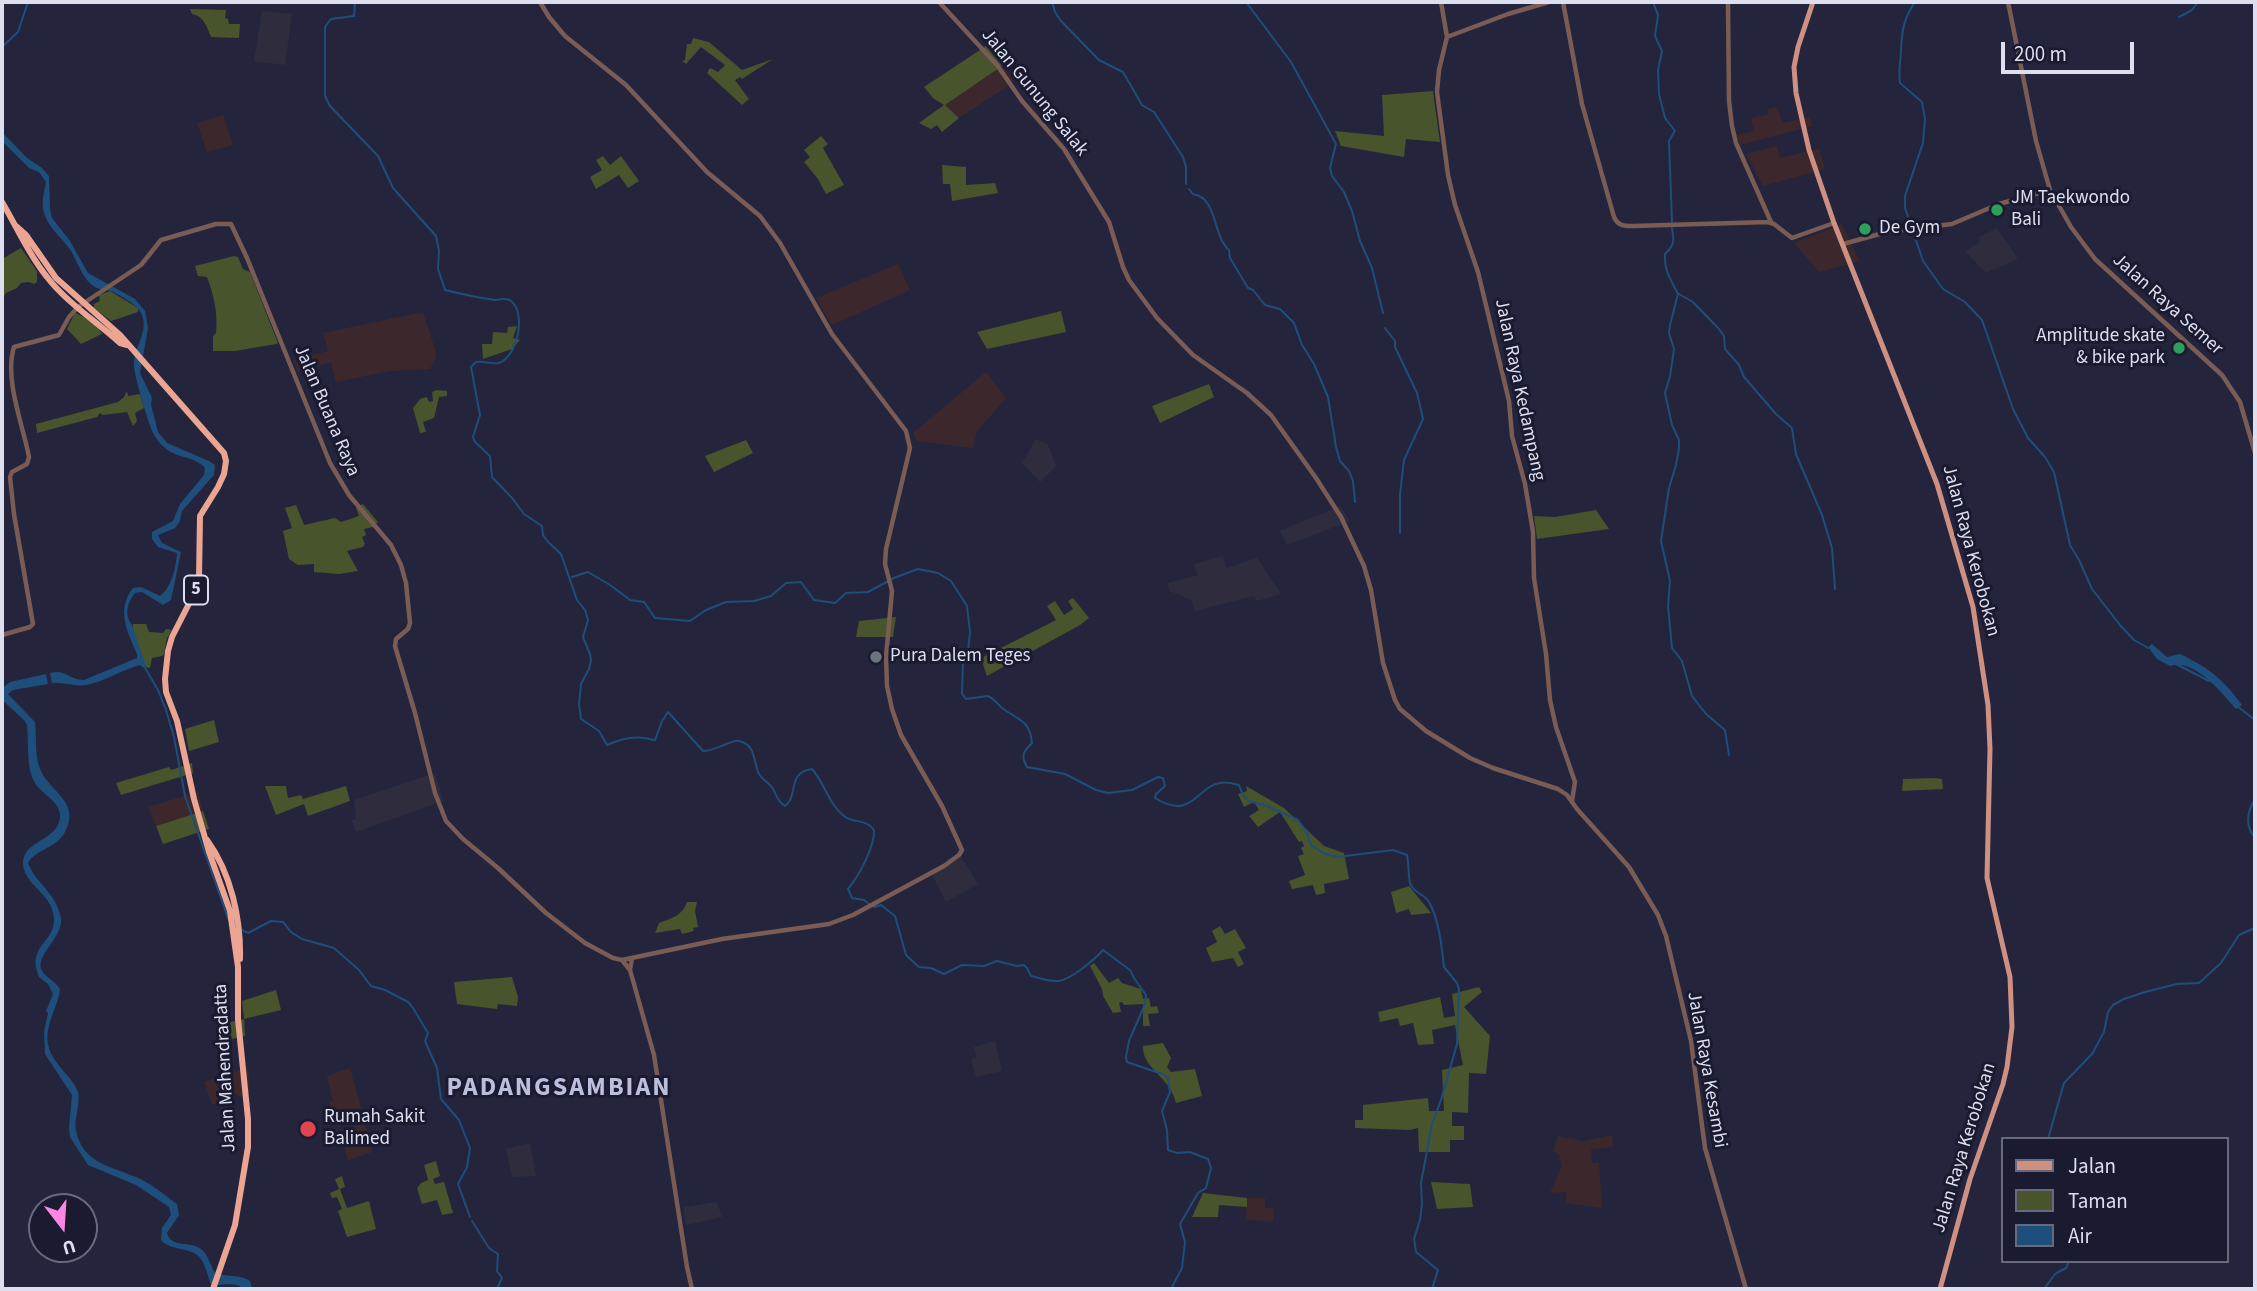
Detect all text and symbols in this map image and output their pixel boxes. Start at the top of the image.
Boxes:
street label: Jalan Gunung Salak [976,25,1092,161]
scale bar [2005,28,2138,72]
text: 200 m [2014,39,2067,69]
place label: JM Taekwondo Bali [2011,188,2130,232]
marker: JM Taekwondo Bali [1989,202,2005,218]
place label: De Gym [1879,218,1940,240]
marker: De Gym [1857,221,1873,237]
street label: Jalan Raya Semer [2107,249,2227,361]
street label: Jalan Raya Kedampang [1489,297,1549,483]
place label: Amplitude skate & bike park [2036,326,2165,370]
marker: Amplitude skate & bike park [2171,340,2187,356]
street label: Jalan Buana Raya [288,342,364,480]
street label: Jalan Raya Kerobokan [1936,463,2004,639]
road number: 5 [184,576,208,604]
place label: Pura Dalem Teges [890,646,1031,668]
marker: Pura Dalem Teges [868,649,884,665]
street label: Jalan Mahendradatta [210,983,242,1153]
street label: Jalan Raya Kesambi [1681,990,1731,1150]
street label: Jalan Raya Kerobokan [1928,1060,2002,1236]
district label: PADANGSAMBIAN [448,1073,670,1105]
place label: Rumah Sakit Balimed [324,1107,425,1151]
marker: Rumah Sakit Balimed [298,1119,318,1139]
legend [2002,1137,2229,1263]
text: Jalan [2068,1151,2116,1181]
text: Taman [2068,1186,2128,1216]
north arrow [28,1193,98,1263]
text: Air [2068,1221,2092,1251]
text: U [59,1232,79,1261]

